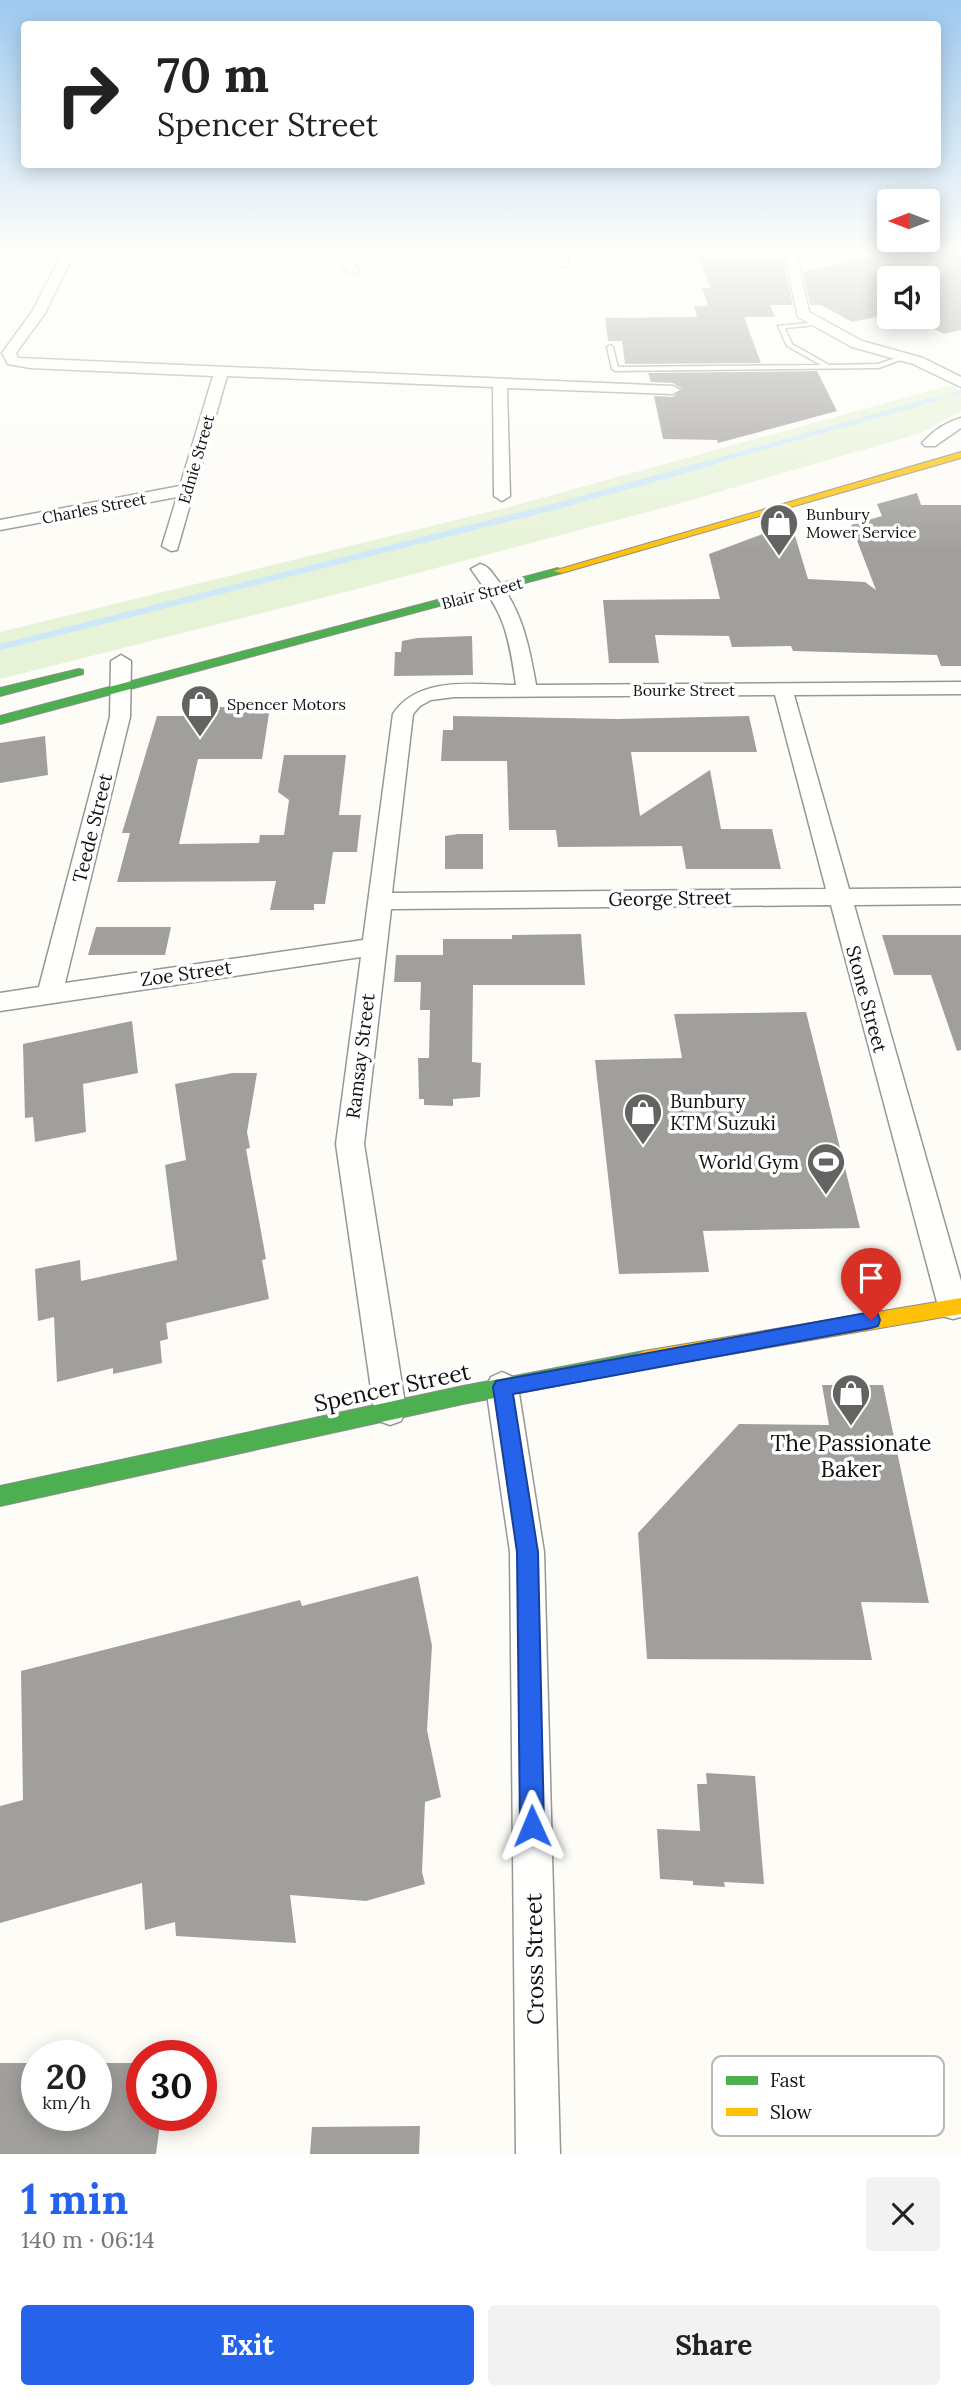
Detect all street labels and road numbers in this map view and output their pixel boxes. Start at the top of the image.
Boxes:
street label: Ednie Street [174,411,219,506]
street label: Charles Street [40,488,149,528]
street label: Blair Street [439,572,526,613]
street label: Bourke Street [633,680,736,700]
street label: Teede Street [67,770,117,885]
street label: George Street [608,885,733,911]
street label: Stone Street [841,943,893,1056]
street label: Zoe Street [139,955,234,991]
street label: Ramsay Street [340,991,380,1120]
street label: Spencer Street [311,1356,473,1418]
street label: Cross Street [518,1893,550,2025]

